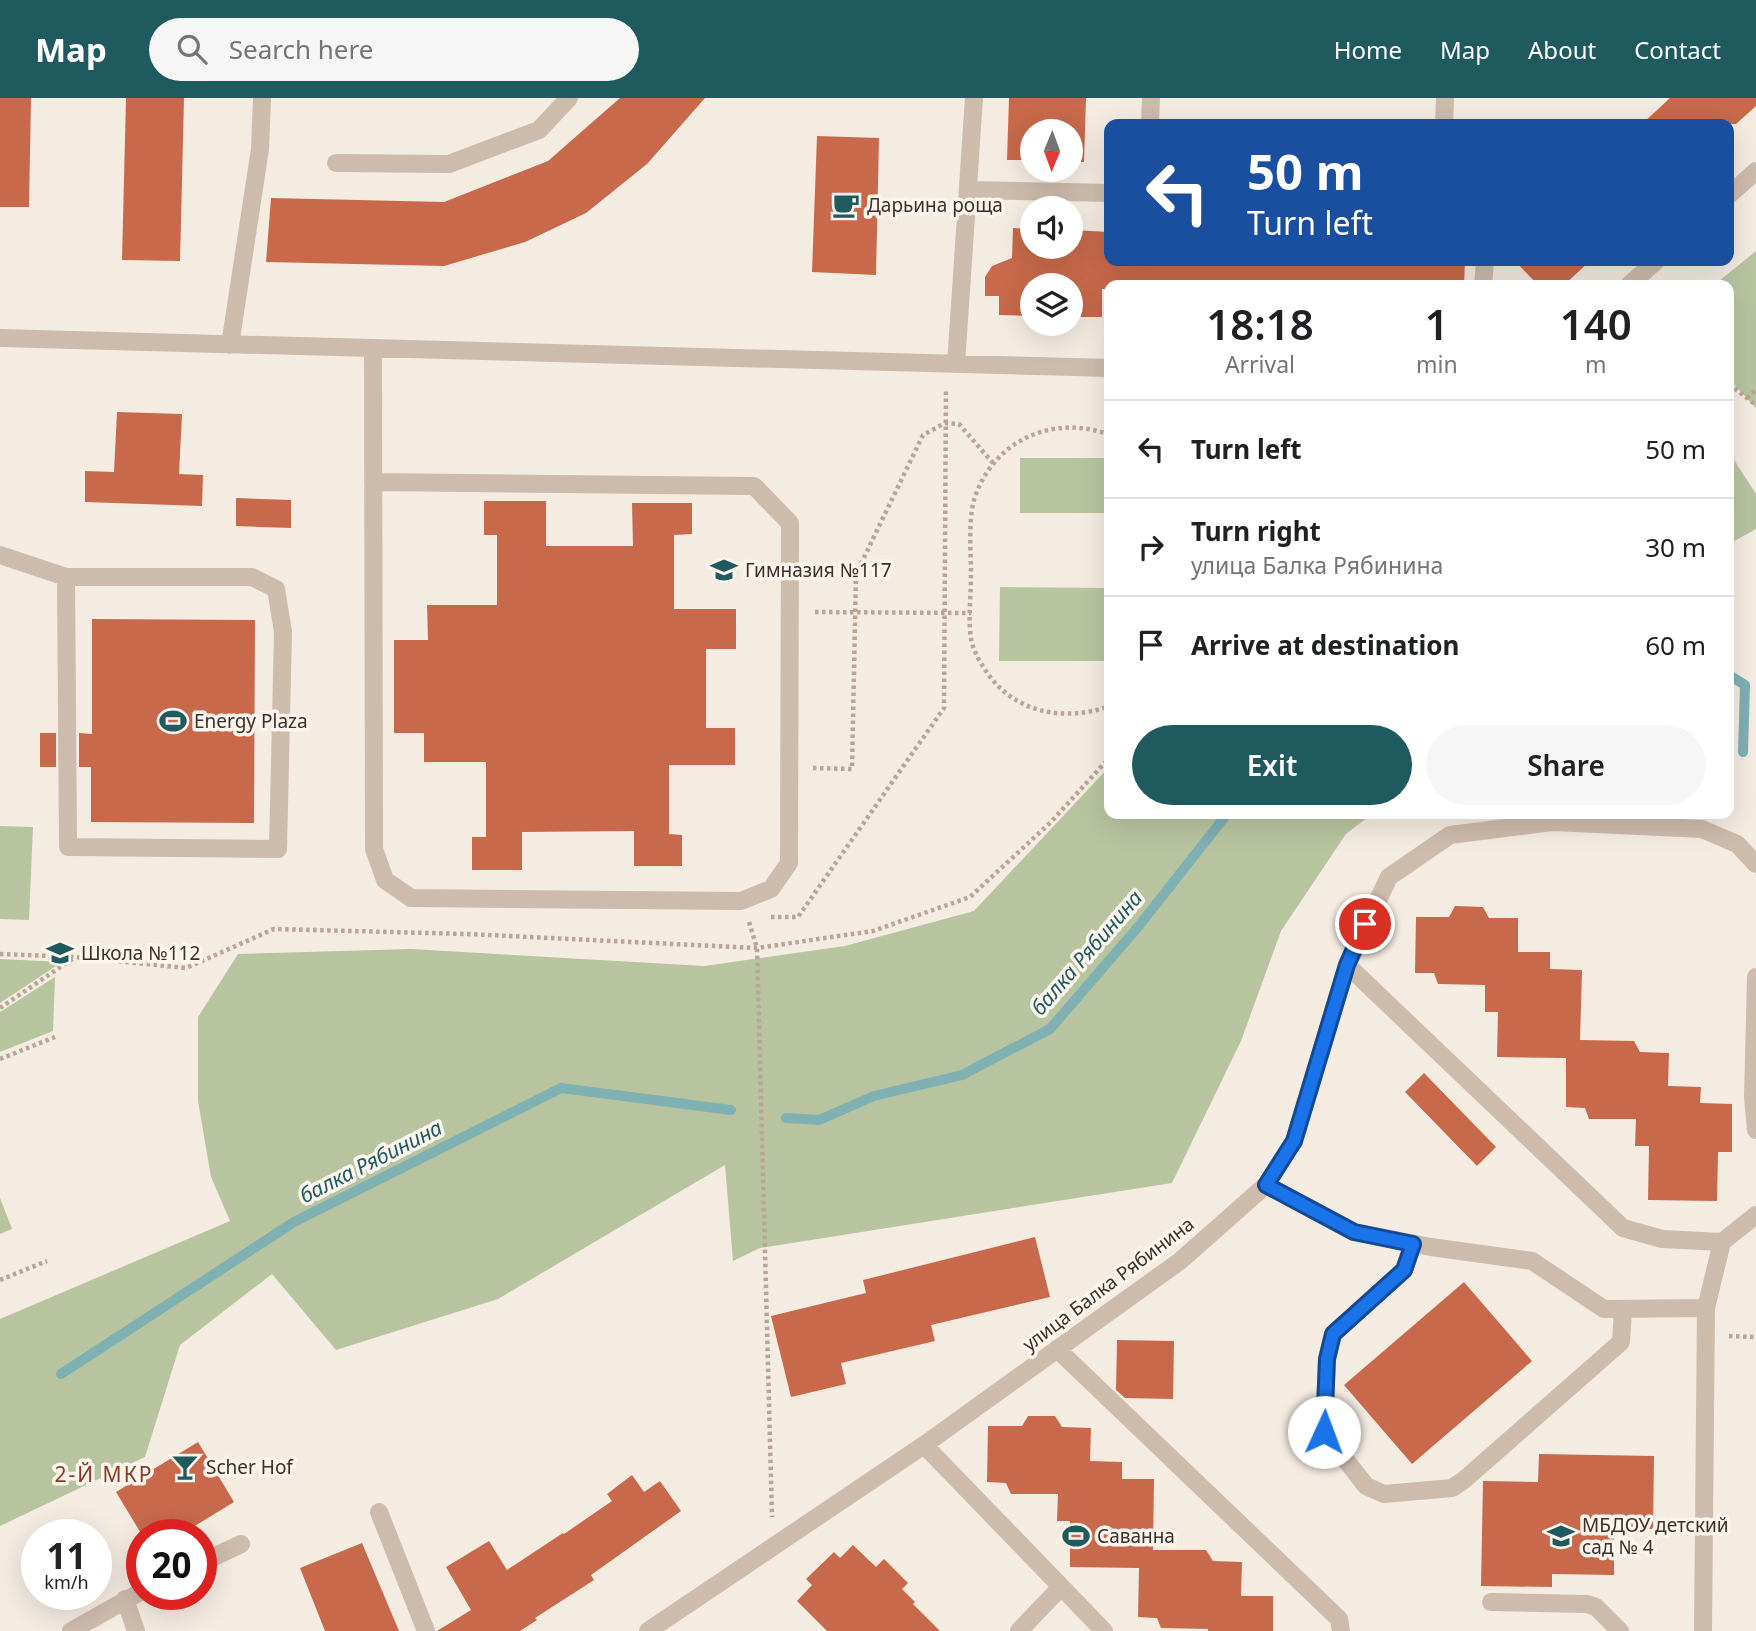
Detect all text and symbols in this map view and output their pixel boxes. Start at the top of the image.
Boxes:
search box [149,18,639,81]
text: Map [35,27,107,72]
icon: search [173,30,211,68]
text: Search here [229,31,373,67]
text: Home [1334,33,1402,66]
text: Map [1440,33,1490,66]
text: About [1528,33,1596,66]
text: Contact [1634,33,1721,66]
north arrow [1020,119,1083,182]
map controls [1020,119,1083,336]
text: 50 m [1247,138,1364,204]
icon: left [1132,147,1223,238]
cafe icon: Дарьина роща [831,190,861,220]
place label: Дарьина роща [867,192,1003,218]
button: sound [1020,196,1083,259]
text: Turn left [1247,201,1373,244]
button: layers [1020,273,1083,336]
text: 18:18 [1206,295,1314,352]
text: 1 [1425,295,1449,352]
text: 140 [1560,295,1632,352]
text: Arrival [1225,348,1295,380]
text: min [1416,348,1458,380]
text: m [1585,348,1607,380]
icon: left [1132,430,1170,468]
text: Turn left [1191,431,1302,467]
text: 50 m [1645,431,1706,467]
text: Turn right [1191,513,1321,549]
icon: right [1132,528,1170,566]
text: 30 m [1645,529,1706,565]
text: улица Балка Рябинина [1191,549,1443,581]
school or university icon: Гимназия №117 [709,555,739,585]
place label: Гимназия №117 [745,557,892,583]
icon: arrive [1132,626,1170,664]
text: Arrive at destination [1191,627,1460,663]
text: 60 m [1645,627,1706,663]
sports icon: Energy Plaza [158,706,188,736]
place label: Energy Plaza [194,708,308,734]
button: Exit [1132,725,1412,805]
button: Share [1426,725,1706,805]
water label: балка Рябинина [1024,884,1148,1021]
pin [1335,894,1395,954]
icon: arrive [1346,905,1384,943]
school or university icon: Школа №112 [45,938,75,968]
place label: Школа №112 [81,940,200,966]
water label: балка Рябинина [294,1113,447,1209]
street label: улица Балка Рябинина [1017,1211,1199,1357]
position arrow [1287,1395,1361,1469]
bar icon: Scher Hof [170,1452,200,1482]
place label: Scher Hof [206,1454,294,1480]
district label: 2-Й МКР [55,1460,154,1488]
place label: МБДОУ детский сад № 4 [1582,1512,1729,1560]
speed limit sign: 20 [126,1519,217,1610]
sports icon: Саванна [1061,1521,1091,1551]
school or university icon: МБДОУ детский сад № 4 [1546,1521,1576,1551]
place label: Саванна [1097,1523,1175,1549]
text: 11 [46,1532,87,1579]
text: km/h [44,1570,89,1594]

